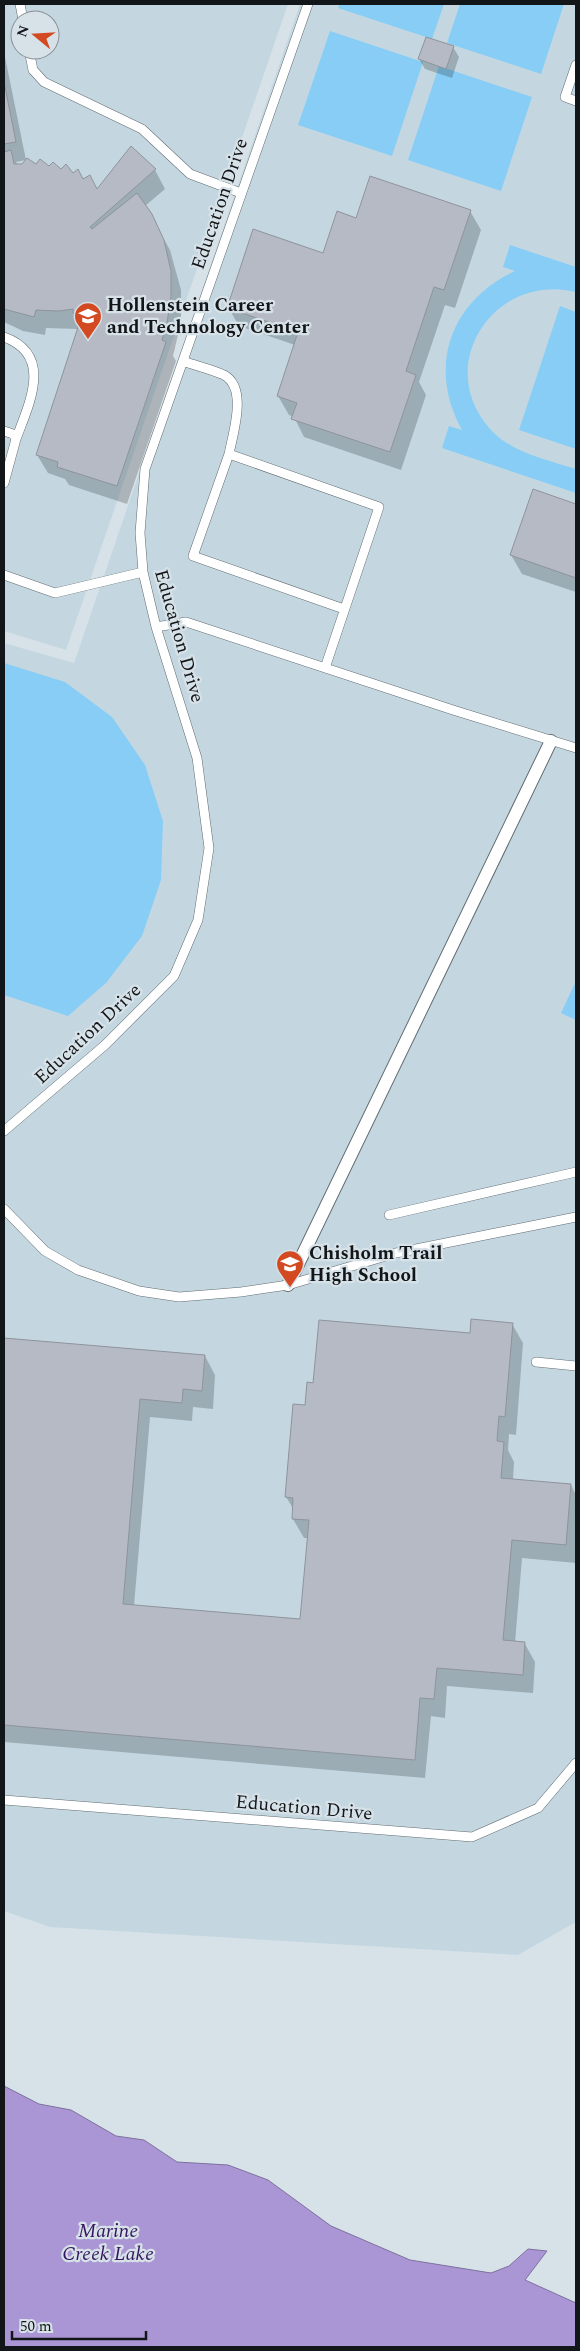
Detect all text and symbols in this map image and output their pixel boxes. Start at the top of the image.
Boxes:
north arrow [10,10,60,60]
text: N [11,22,35,40]
street label: Education Drive [184,134,256,274]
place label: Hollenstein Career and Technology Center [107,291,310,342]
school or university icon: Hollenstein Career and Technology Center [73,301,103,340]
street label: Education Drive [146,566,212,706]
street label: Education Drive [28,977,148,1091]
place label: Chisholm Trail High School [309,1239,442,1290]
school or university icon: Chisholm Trail High School [275,1249,305,1288]
street label: Education Drive [234,1788,374,1828]
water label: Marine Creek Lake [62,2216,154,2269]
scale bar [12,2308,146,2340]
text: 50 m [20,2315,52,2338]

